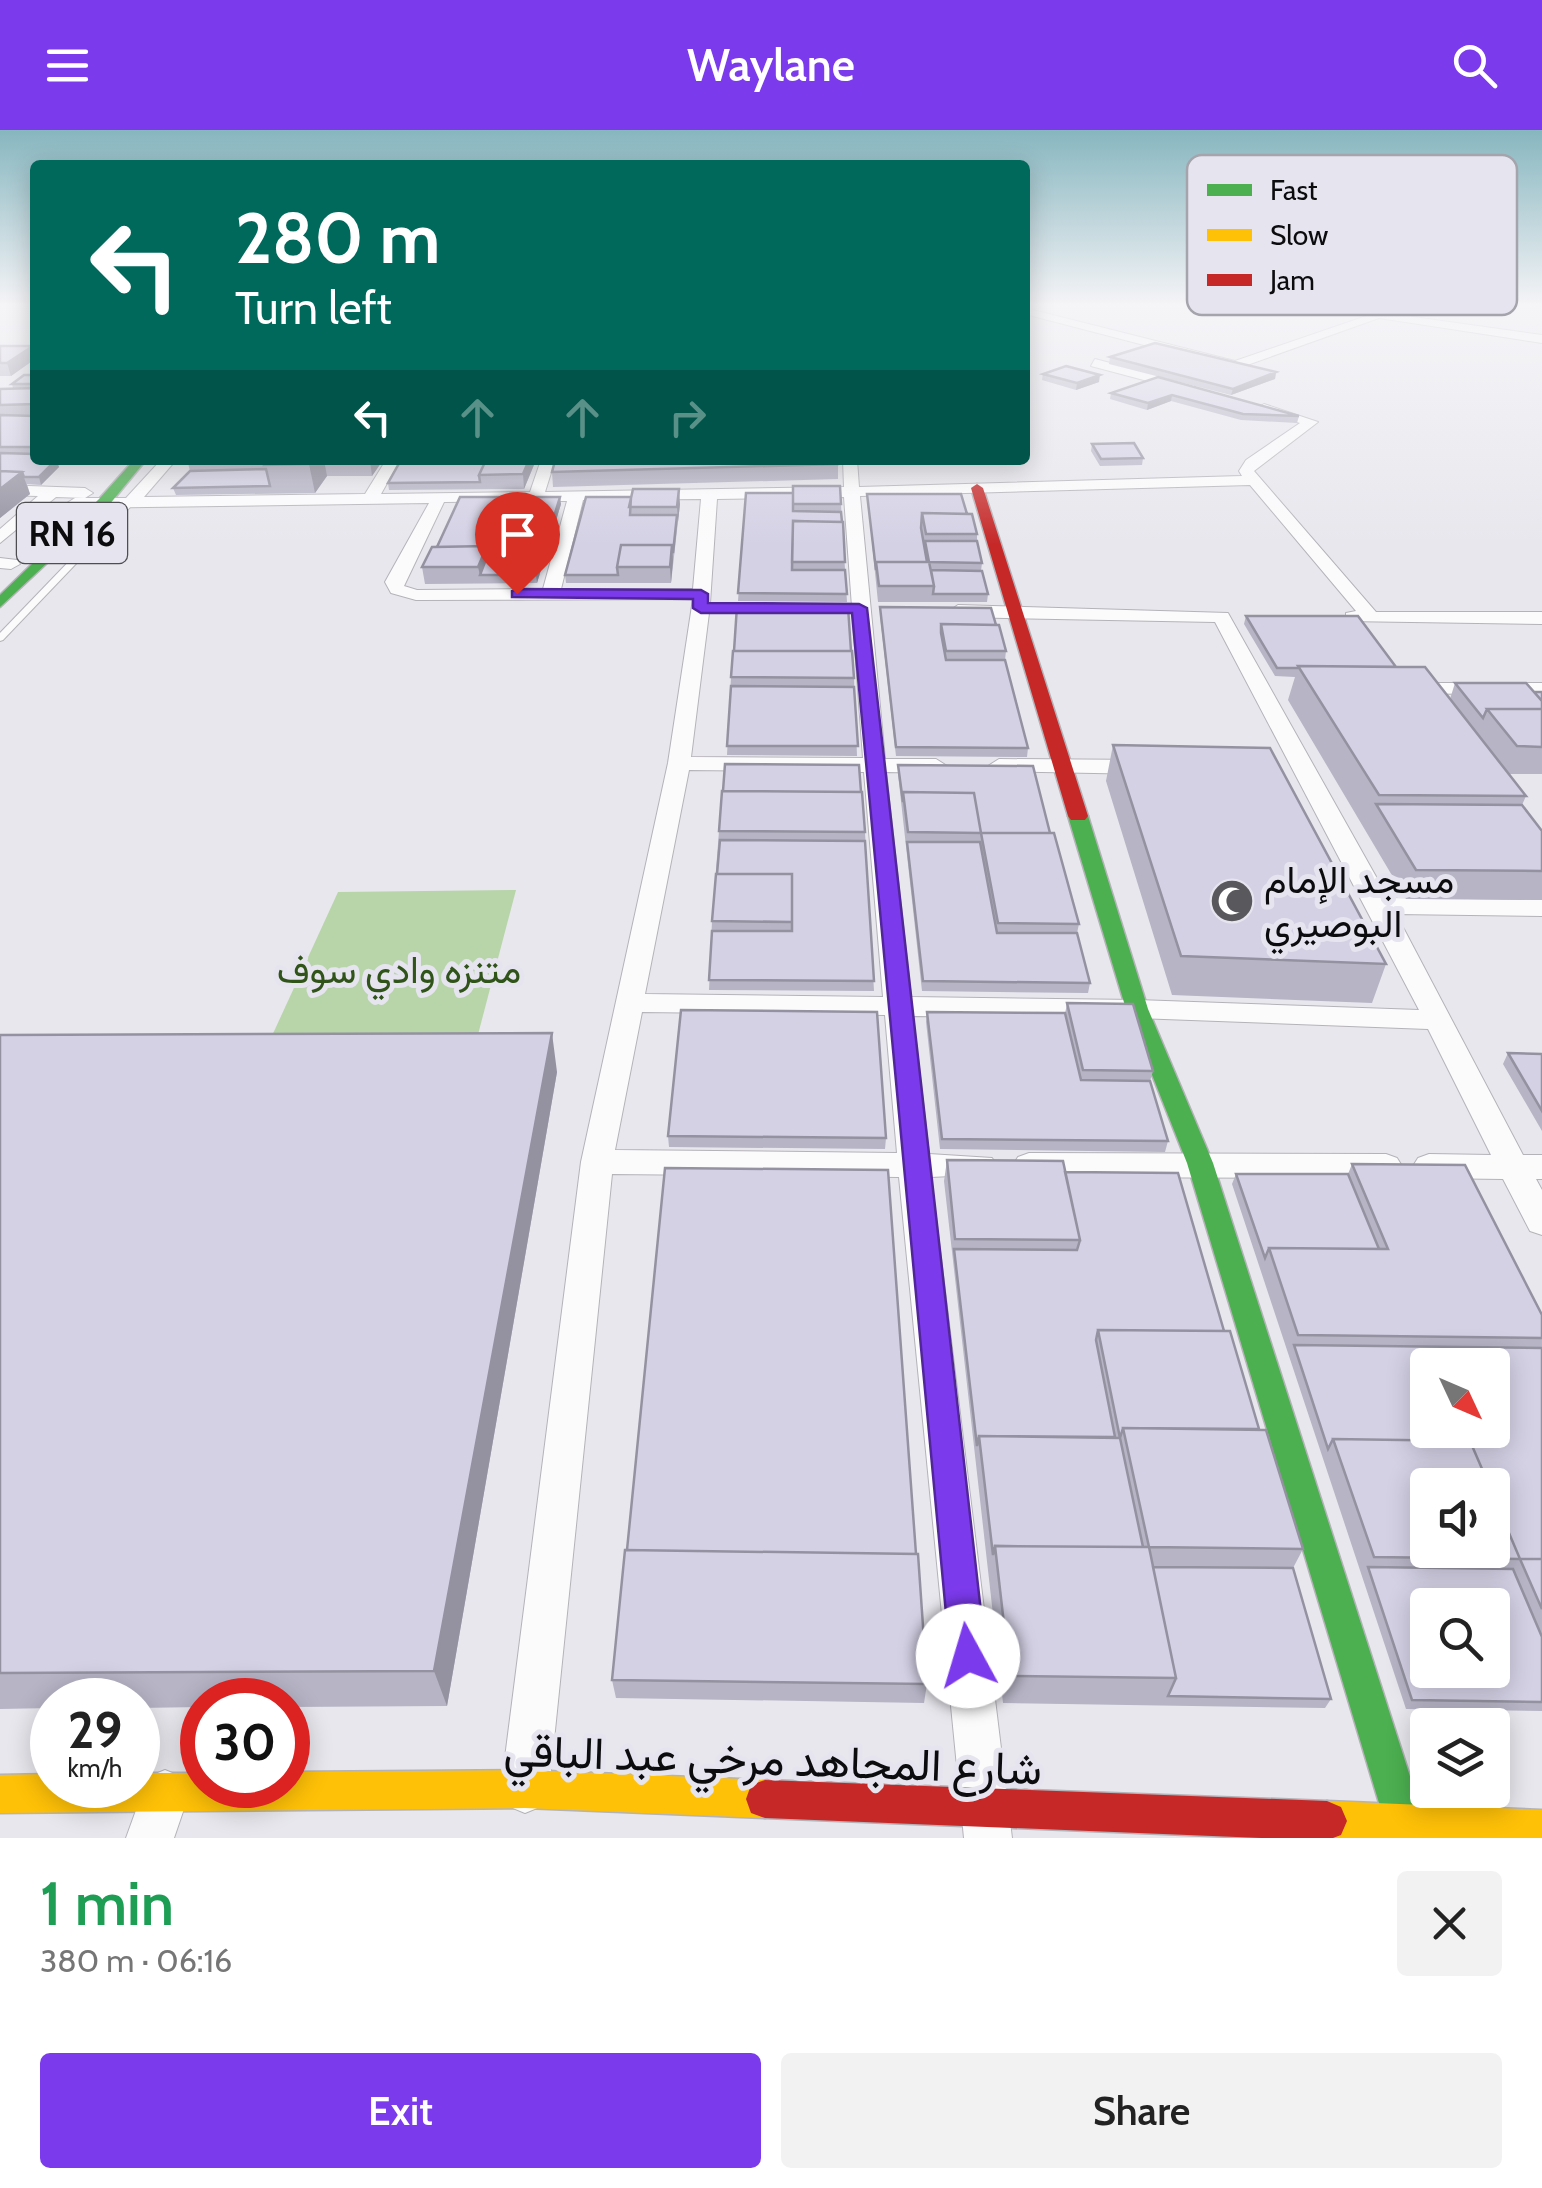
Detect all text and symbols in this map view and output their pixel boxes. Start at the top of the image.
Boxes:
icon: menu [40,38,95,93]
text: Waylane [687,38,855,92]
icon: search [1447,38,1502,93]
legend [1187,155,1517,315]
text: Fast [1270,173,1318,207]
text: 280 m [235,195,440,281]
icon: left [70,200,200,330]
text: Slow [1270,218,1328,252]
text: Jam [1269,263,1315,297]
text: Turn left [235,281,392,335]
icon: left [345,390,400,445]
icon: ahead [450,390,505,445]
icon: ahead [555,390,610,445]
icon: right [660,390,715,445]
pin [475,492,560,595]
road number: RN 16 [17,503,127,563]
icon: arrive [490,507,545,562]
place label: مسجد الإمام البوصيري [1264,856,1454,955]
mosque icon: مسجد الإمام البوصيري [1209,878,1255,924]
park label: متنزه وادي سوف [277,946,521,1001]
north arrow [1410,1348,1510,1448]
map controls [1410,1348,1510,1808]
button: sound [1410,1468,1510,1568]
button: search [1410,1588,1510,1688]
position arrow [916,1604,1020,1708]
speed limit sign: 30 [180,1678,310,1808]
text: 29 [68,1700,122,1761]
button: layers [1410,1708,1510,1808]
street label: شارع المجاهد مرخي عبد الباقي [503,1723,1043,1805]
text: km/h [68,1753,122,1783]
text: 1 min [40,1867,174,1940]
button: close [1397,1871,1502,1976]
text: 380 m · 06:16 [40,1941,232,1980]
button: Exit [40,2053,761,2168]
button: Share [781,2053,1502,2168]

